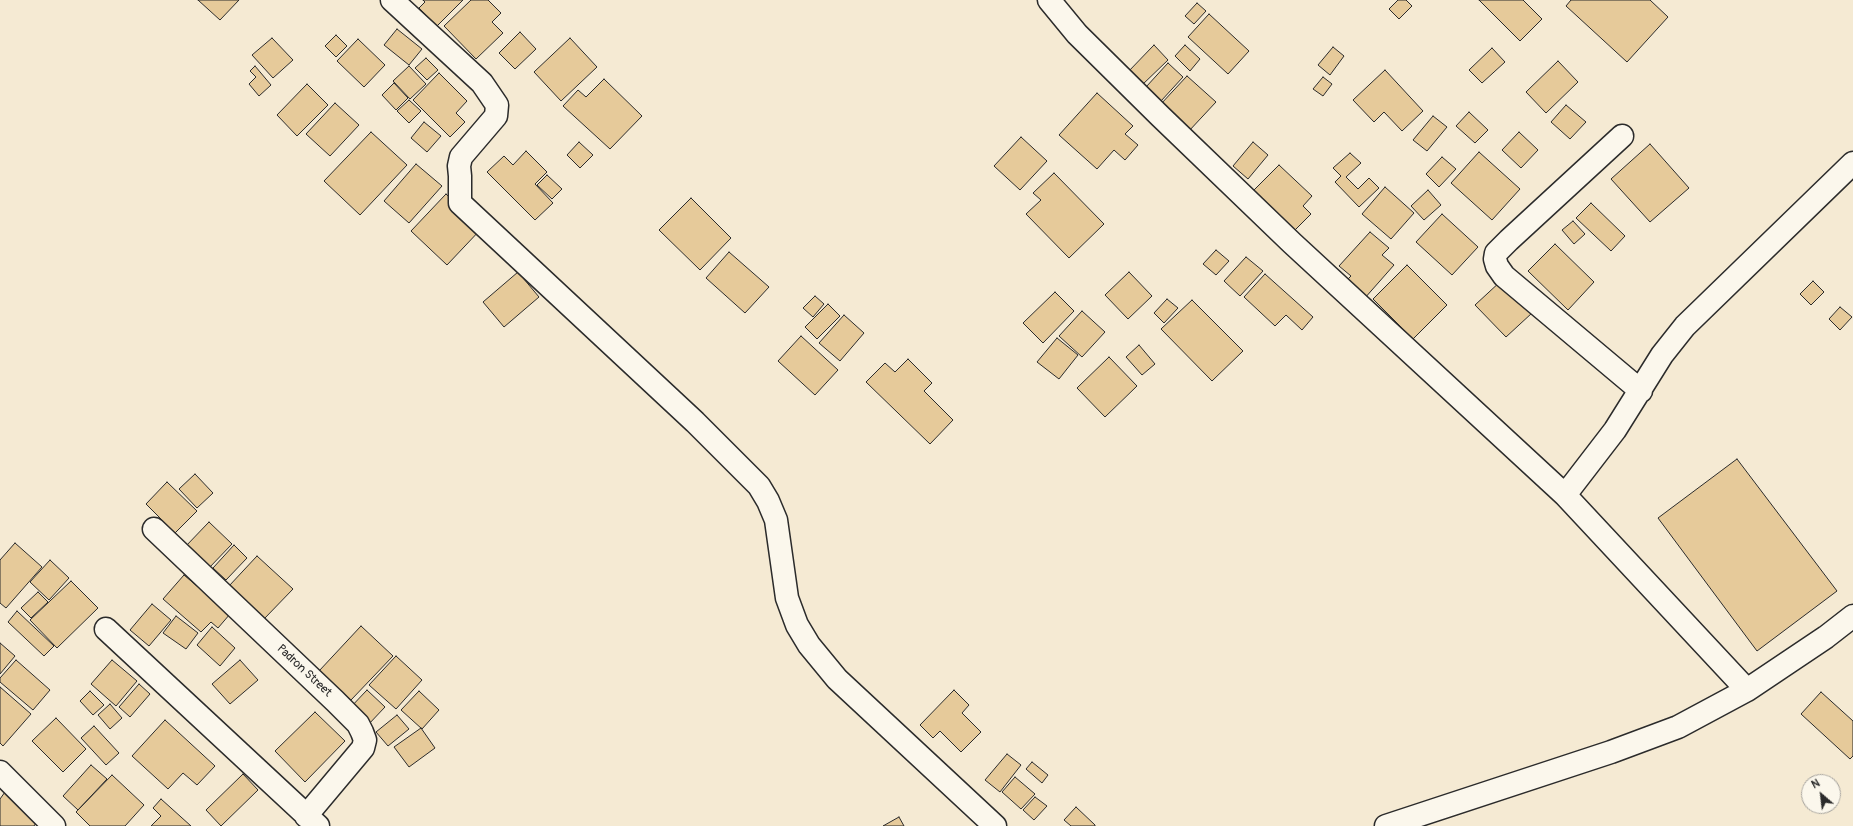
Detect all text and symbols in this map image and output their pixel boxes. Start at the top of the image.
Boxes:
street label: Padron Street [274,642,334,700]
north arrow [1801,774,1841,814]
text: N [1809,776,1822,791]

